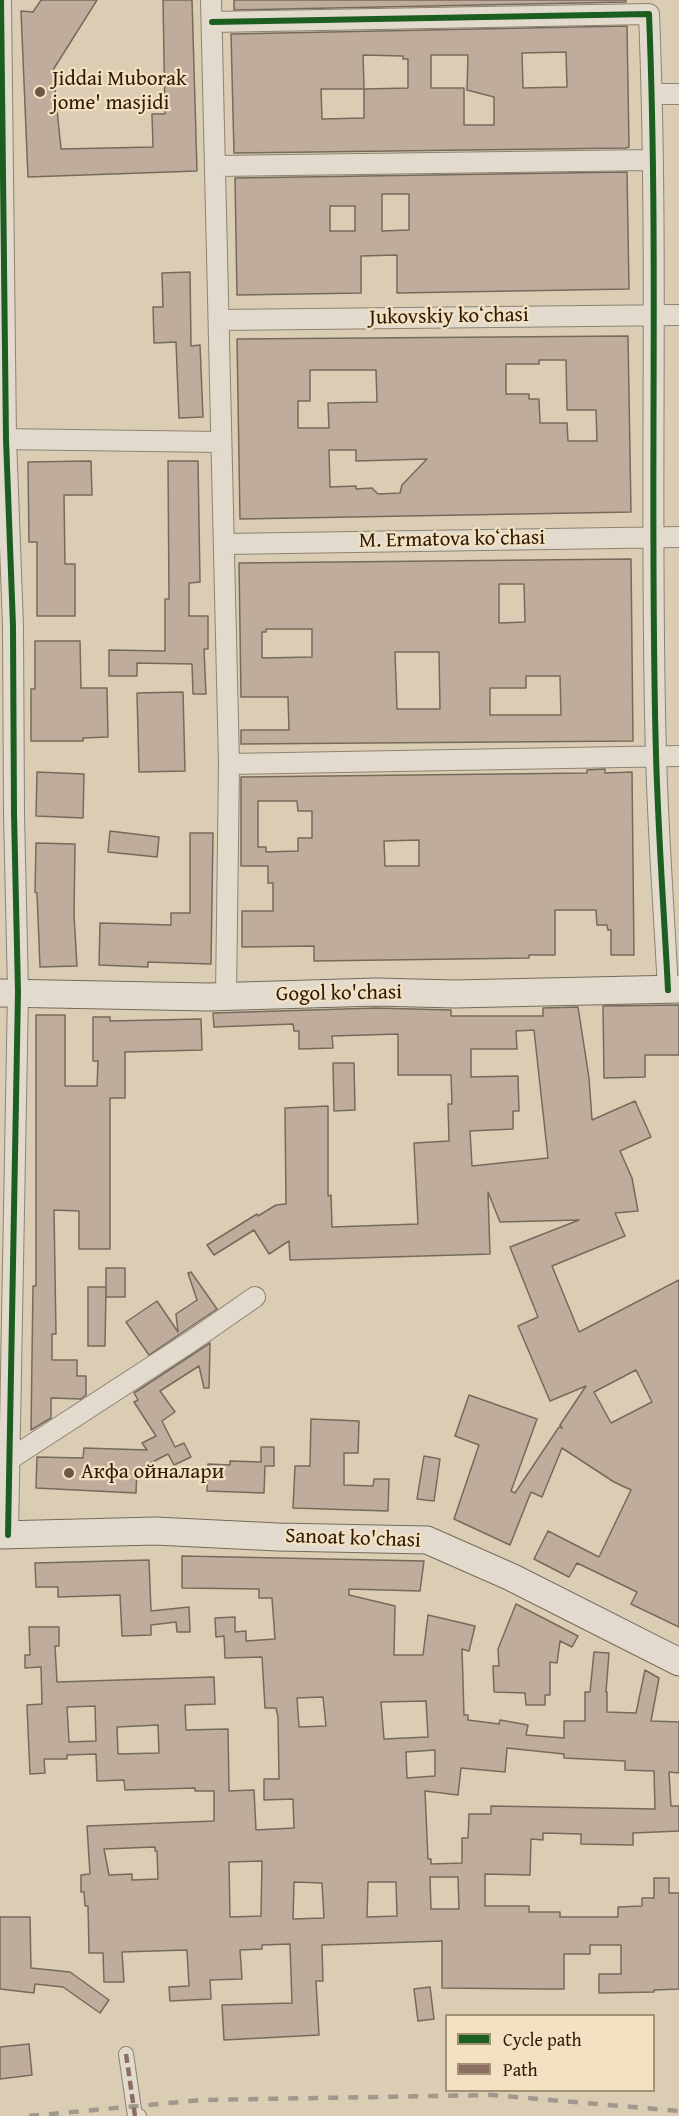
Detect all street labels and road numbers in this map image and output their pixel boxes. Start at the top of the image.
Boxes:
street label: Jukovskiy koʻchasi [369,303,529,331]
street label: M. Ermatova koʻchasi [359,526,545,554]
street label: Gogol ko'chasi [276,980,402,1008]
street label: Sanoat ko'chasi [285,1524,421,1554]

